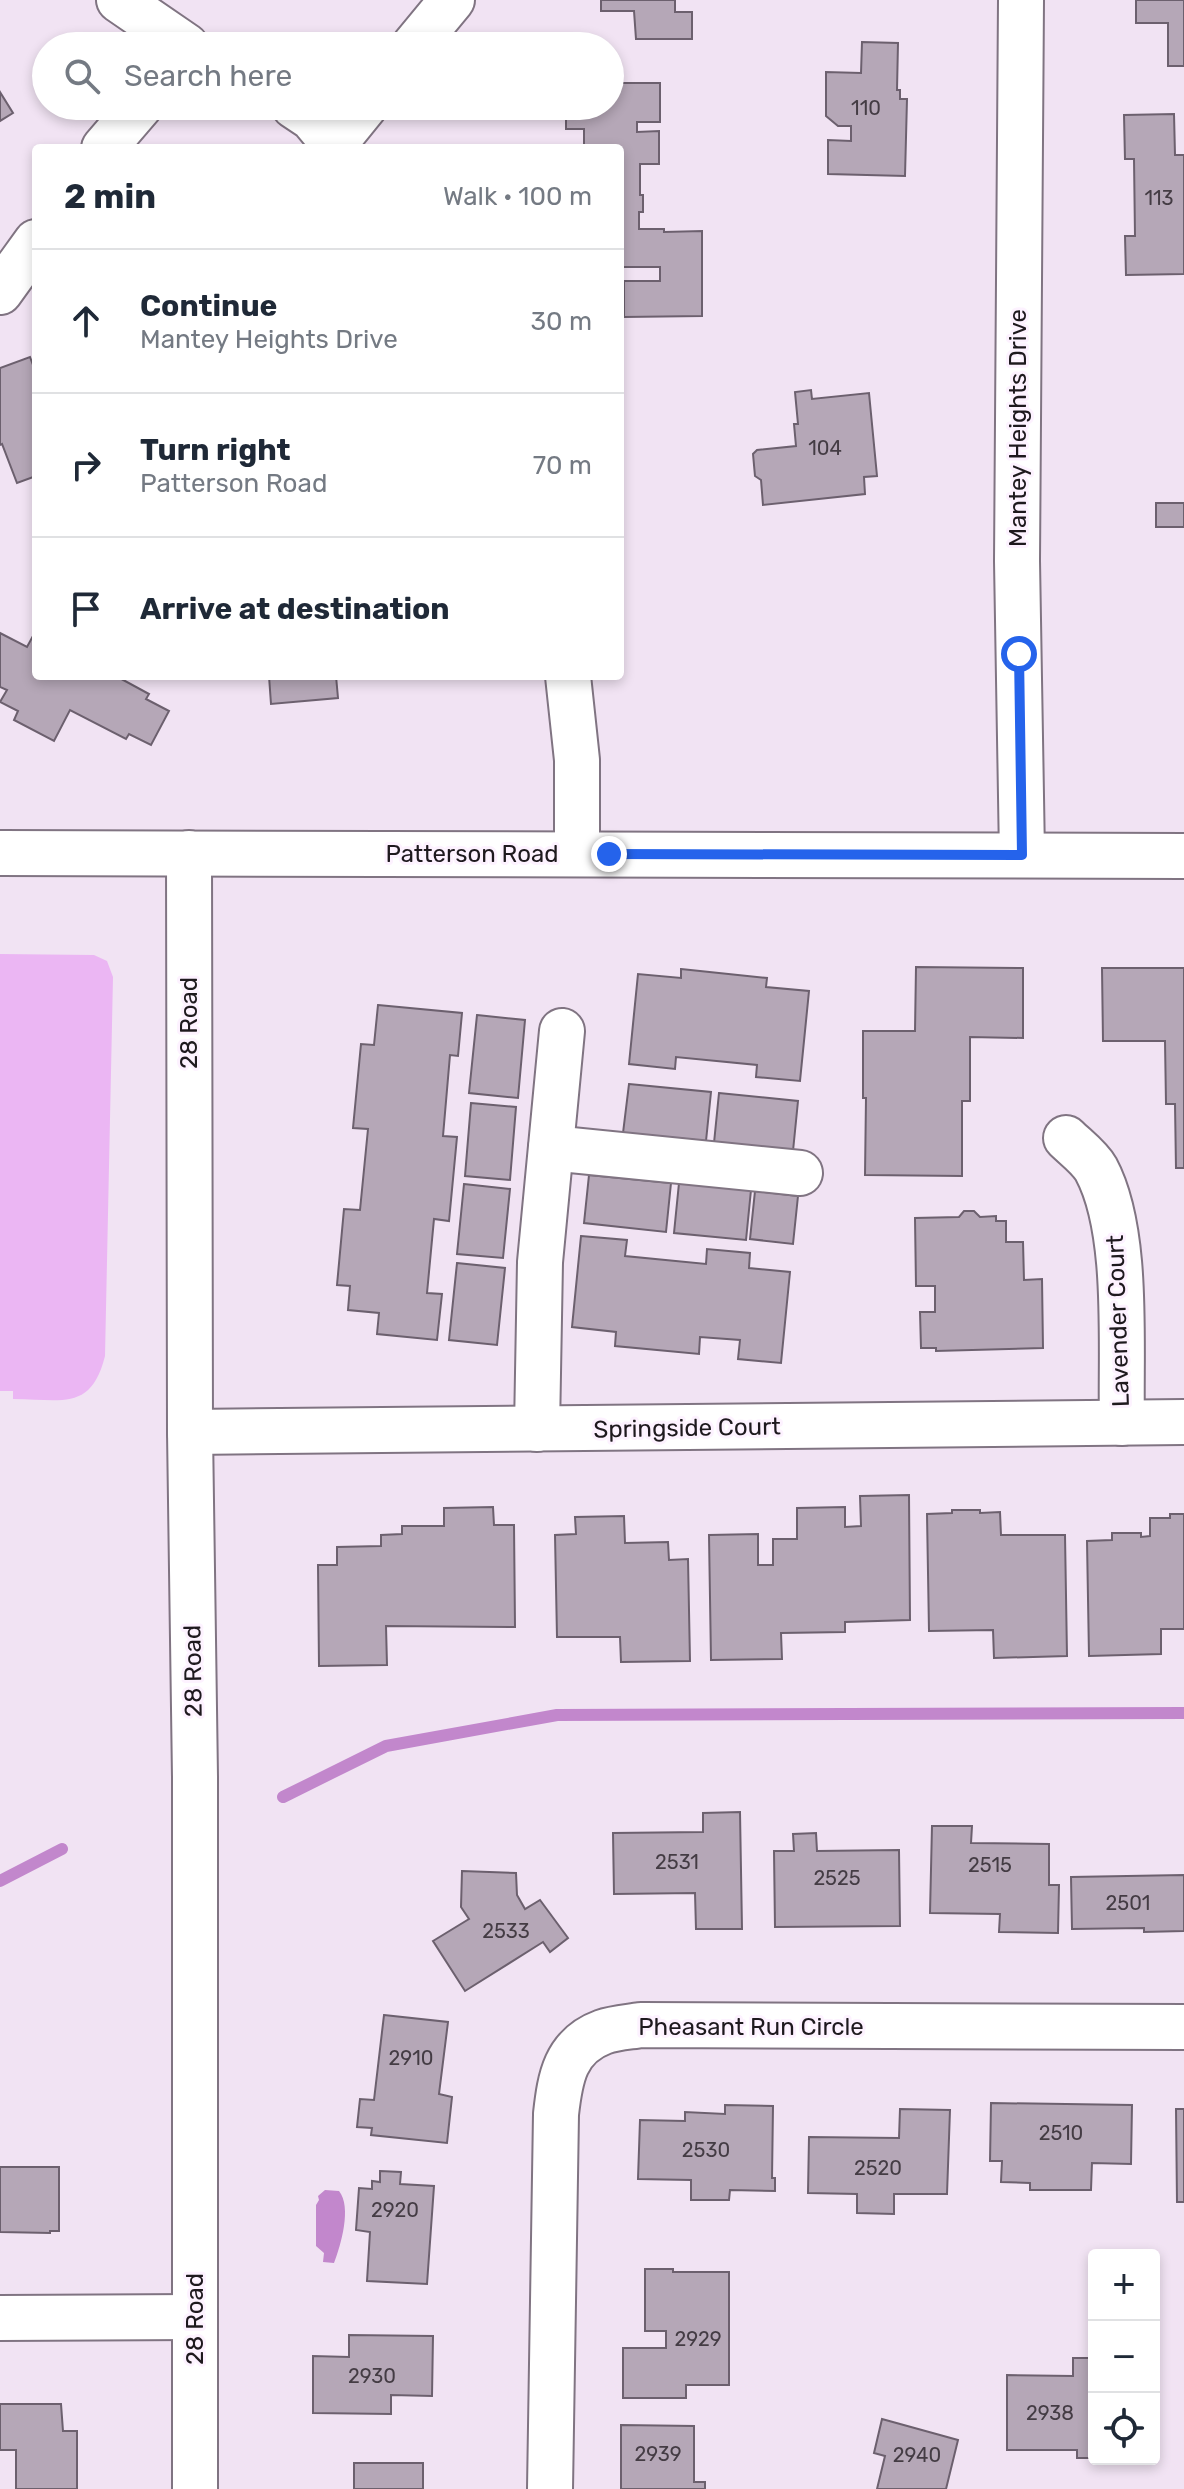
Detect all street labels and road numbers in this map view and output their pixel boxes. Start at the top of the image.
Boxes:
street label: Mantey Heights Drive [1004,309,1032,547]
street label: Patterson Road [386,840,558,868]
street label: 28 Road [175,977,203,1069]
street label: Lavender Court [1101,1234,1135,1408]
street label: Springside Court [593,1412,781,1444]
street label: 28 Road [178,1625,208,1717]
street label: Pheasant Run Circle [638,2013,864,2041]
street label: 28 Road [181,2273,209,2365]

